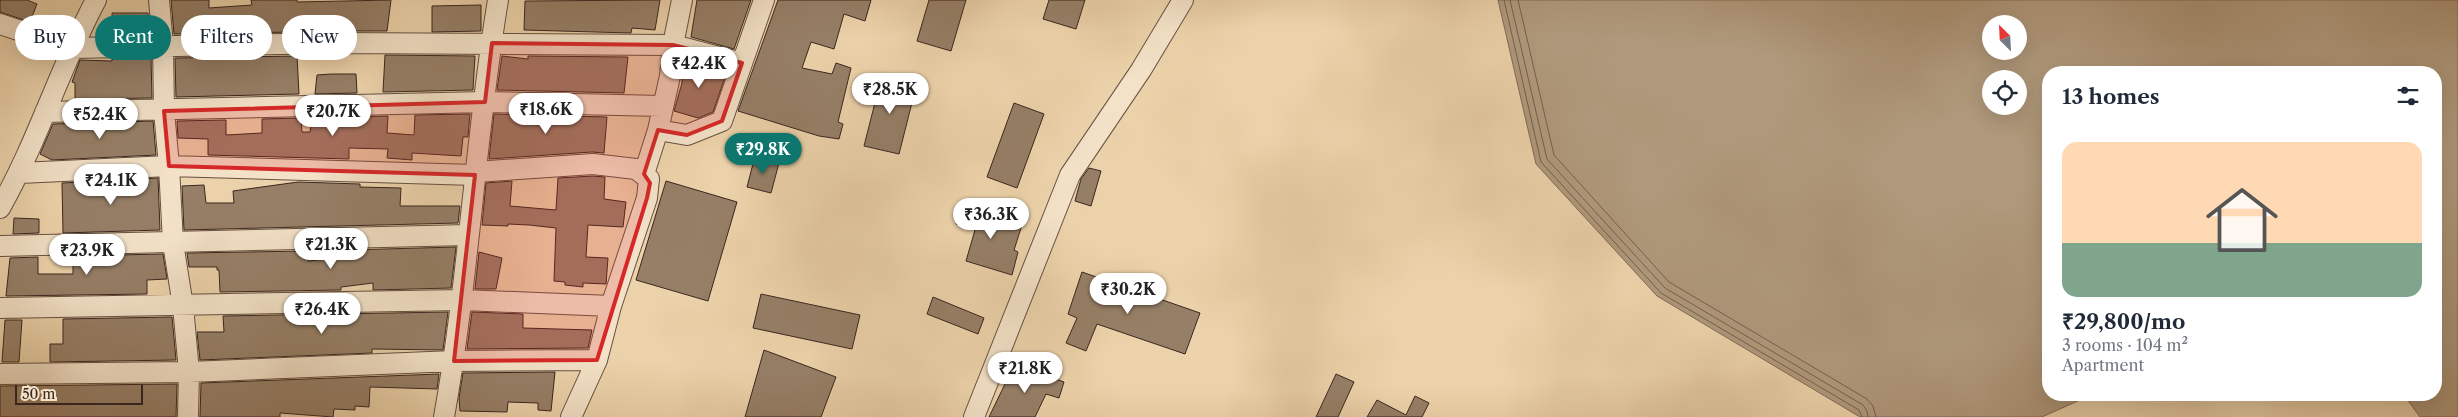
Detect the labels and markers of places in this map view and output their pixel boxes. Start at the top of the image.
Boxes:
pin: ₹42.4K [658,46,740,89]
pin: ₹28.5K [849,72,931,115]
pin: ₹18.6K [505,92,587,135]
pin: ₹20.7K [292,94,374,137]
pin: ₹52.4K [59,98,141,140]
pin: ₹29.8K [722,132,804,175]
pin: ₹24.1K [70,164,152,206]
pin: ₹36.3K [950,198,1032,240]
pin: ₹21.3K [290,228,372,270]
pin: ₹23.9K [46,234,128,276]
pin: ₹30.2K [1087,272,1169,315]
pin: ₹26.4K [281,292,363,335]
pin: ₹21.8K [984,352,1066,394]

